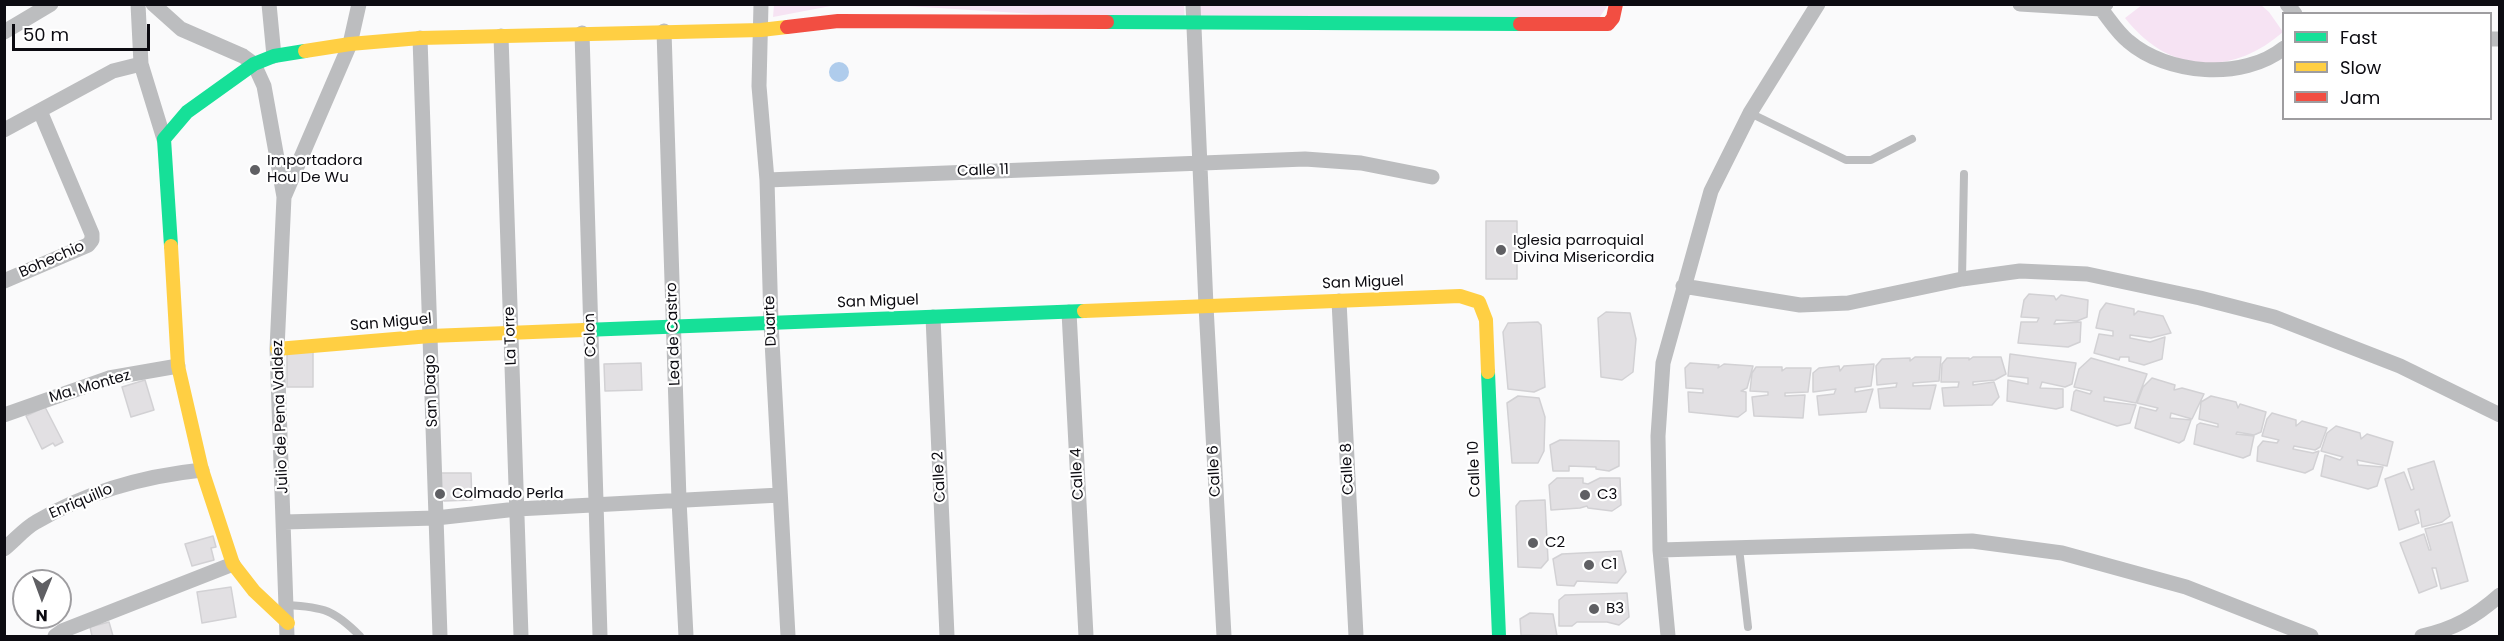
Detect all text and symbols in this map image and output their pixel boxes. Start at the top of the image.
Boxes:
scale bar [15,12,153,50]
legend [2282,12,2492,120]
text: 50 m [23,22,69,47]
text: Fast [2340,25,2377,50]
text: Slow [2340,55,2381,80]
text: Jam [2340,85,2380,110]
place label: Importadora Hou De Wu [267,152,363,187]
street label: Calle 11 [957,161,1009,181]
marker: Importadora Hou De Wu [248,163,262,177]
place label: Iglesia parroquial Divina Misericordia [1513,232,1654,267]
street label: Bohechio [17,238,87,282]
marker: Iglesia parroquial Divina Misericordia [1494,243,1508,257]
street label: San Miguel [1322,273,1404,293]
street label: Lea de Castro [663,282,685,386]
street label: San Miguel [837,292,919,312]
street label: Duarte [761,295,781,347]
street label: La Torre [501,306,521,366]
street label: San Miguel [349,310,433,336]
street label: Colon [581,313,601,357]
street label: Julio de Pena Valdez [269,340,293,494]
street label: San Dago [422,354,442,428]
street label: Ma. Montez [47,367,133,407]
street label: Calle 10 [1465,440,1485,498]
street label: Calle 8 [1338,443,1358,495]
street label: Calle 6 [1205,445,1225,497]
street label: Calle 4 [1068,448,1088,500]
street label: Calle 2 [930,451,950,503]
street label: Enriquillo [47,481,115,523]
place label: Colmado Perla [452,485,564,503]
place label: C3 [1597,486,1617,504]
marker: Colmado Perla [433,487,447,501]
marker: C3 [1578,488,1592,502]
place label: C2 [1545,534,1565,552]
marker: C2 [1526,536,1540,550]
place label: C1 [1601,556,1617,574]
marker: C1 [1582,558,1596,572]
north arrow [12,569,72,629]
place label: B3 [1606,600,1624,618]
marker: B3 [1587,602,1601,616]
text: N [35,604,48,627]

